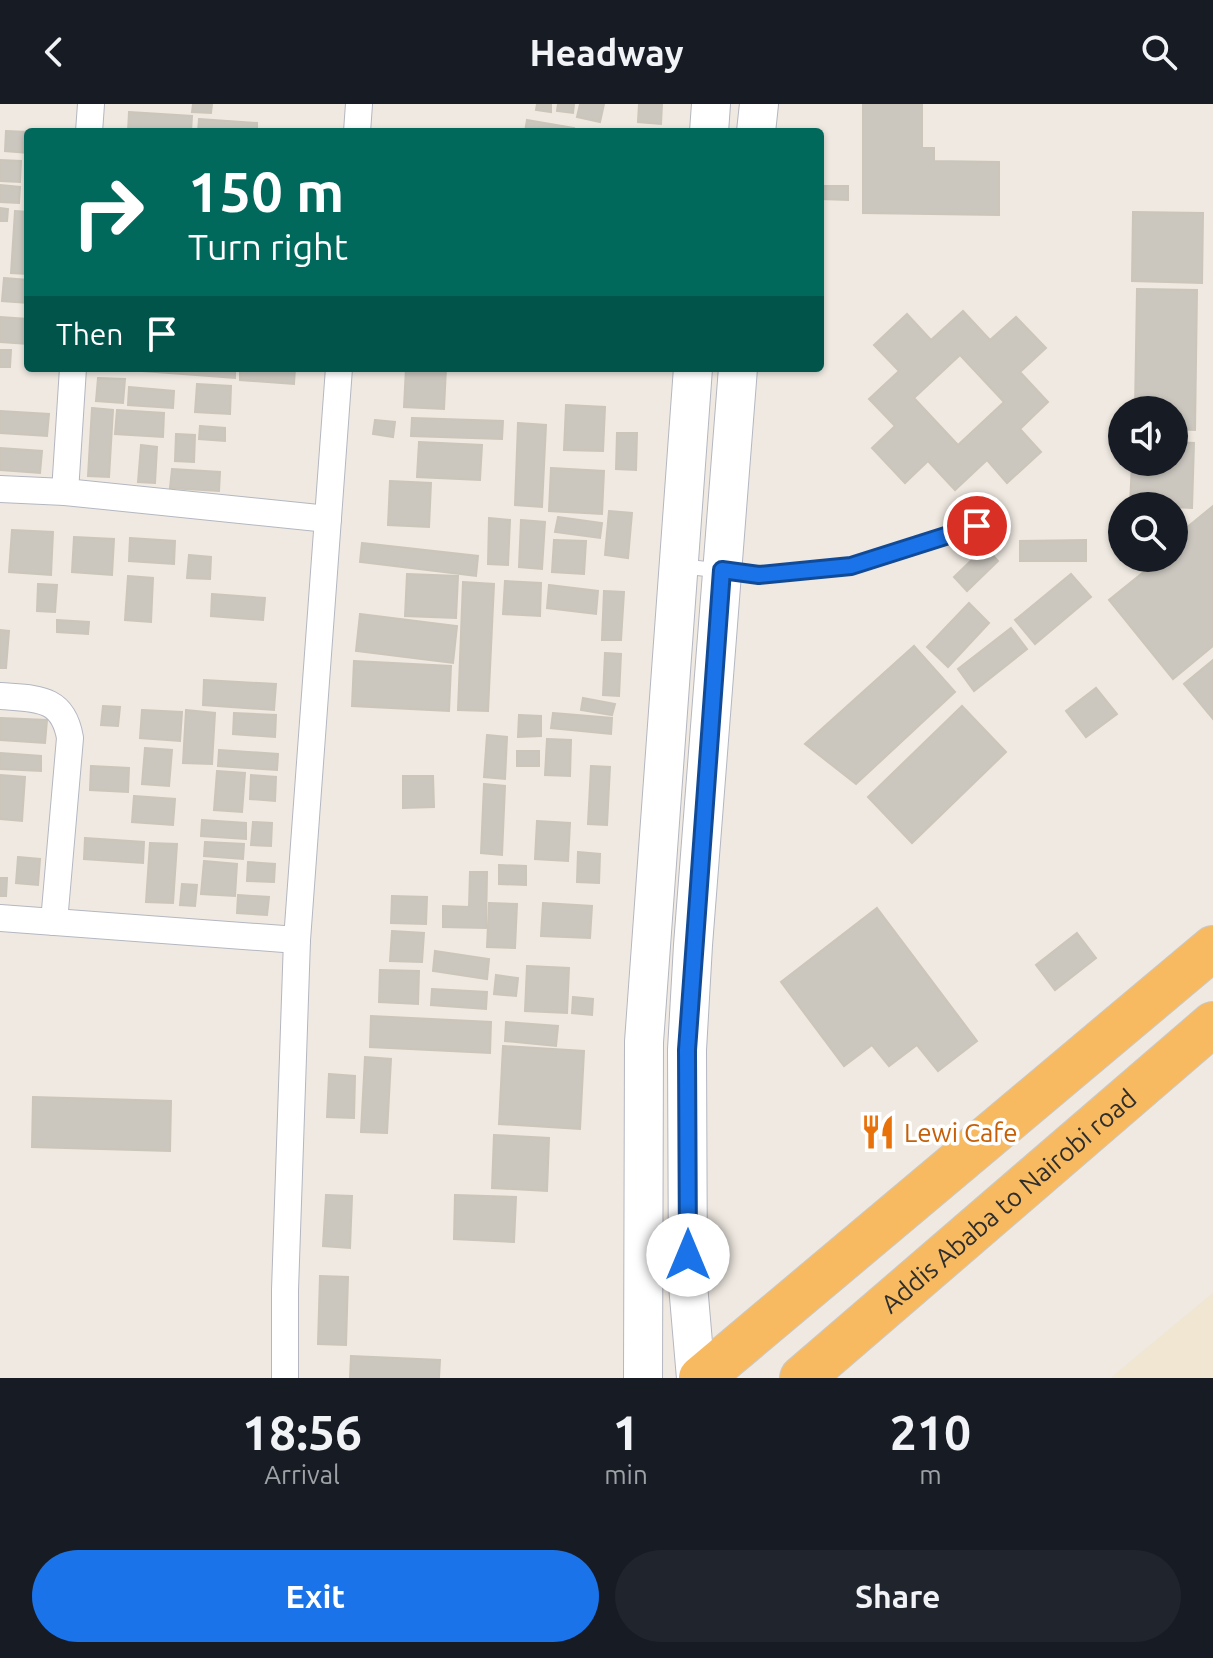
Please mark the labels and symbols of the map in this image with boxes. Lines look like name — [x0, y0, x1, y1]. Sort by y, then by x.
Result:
pin — [943, 492, 1011, 560]
street label: Addis Ababa to Nairobi road — [875, 1083, 1141, 1318]
restaurant icon: Lewi Cafe — [859, 1113, 897, 1151]
place label: Lewi Cafe — [904, 1118, 1018, 1147]
position arrow — [646, 1213, 730, 1297]

